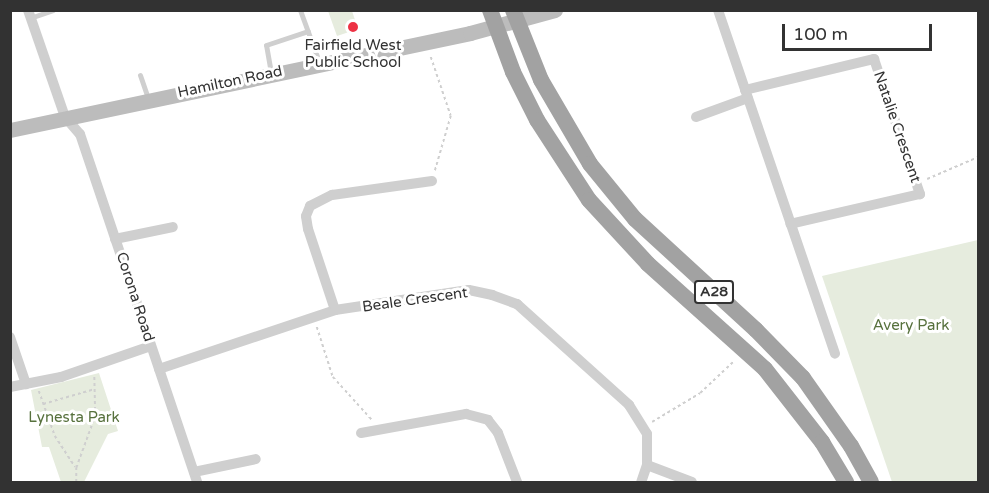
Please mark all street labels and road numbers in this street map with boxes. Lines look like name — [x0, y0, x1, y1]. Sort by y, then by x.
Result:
street label: Hamilton Road — [176, 62, 284, 102]
street label: Natalie Crescent — [869, 69, 925, 185]
street label: Corona Road — [112, 250, 158, 344]
road number: A28 — [693, 281, 735, 303]
street label: Beale Crescent — [361, 284, 469, 316]

